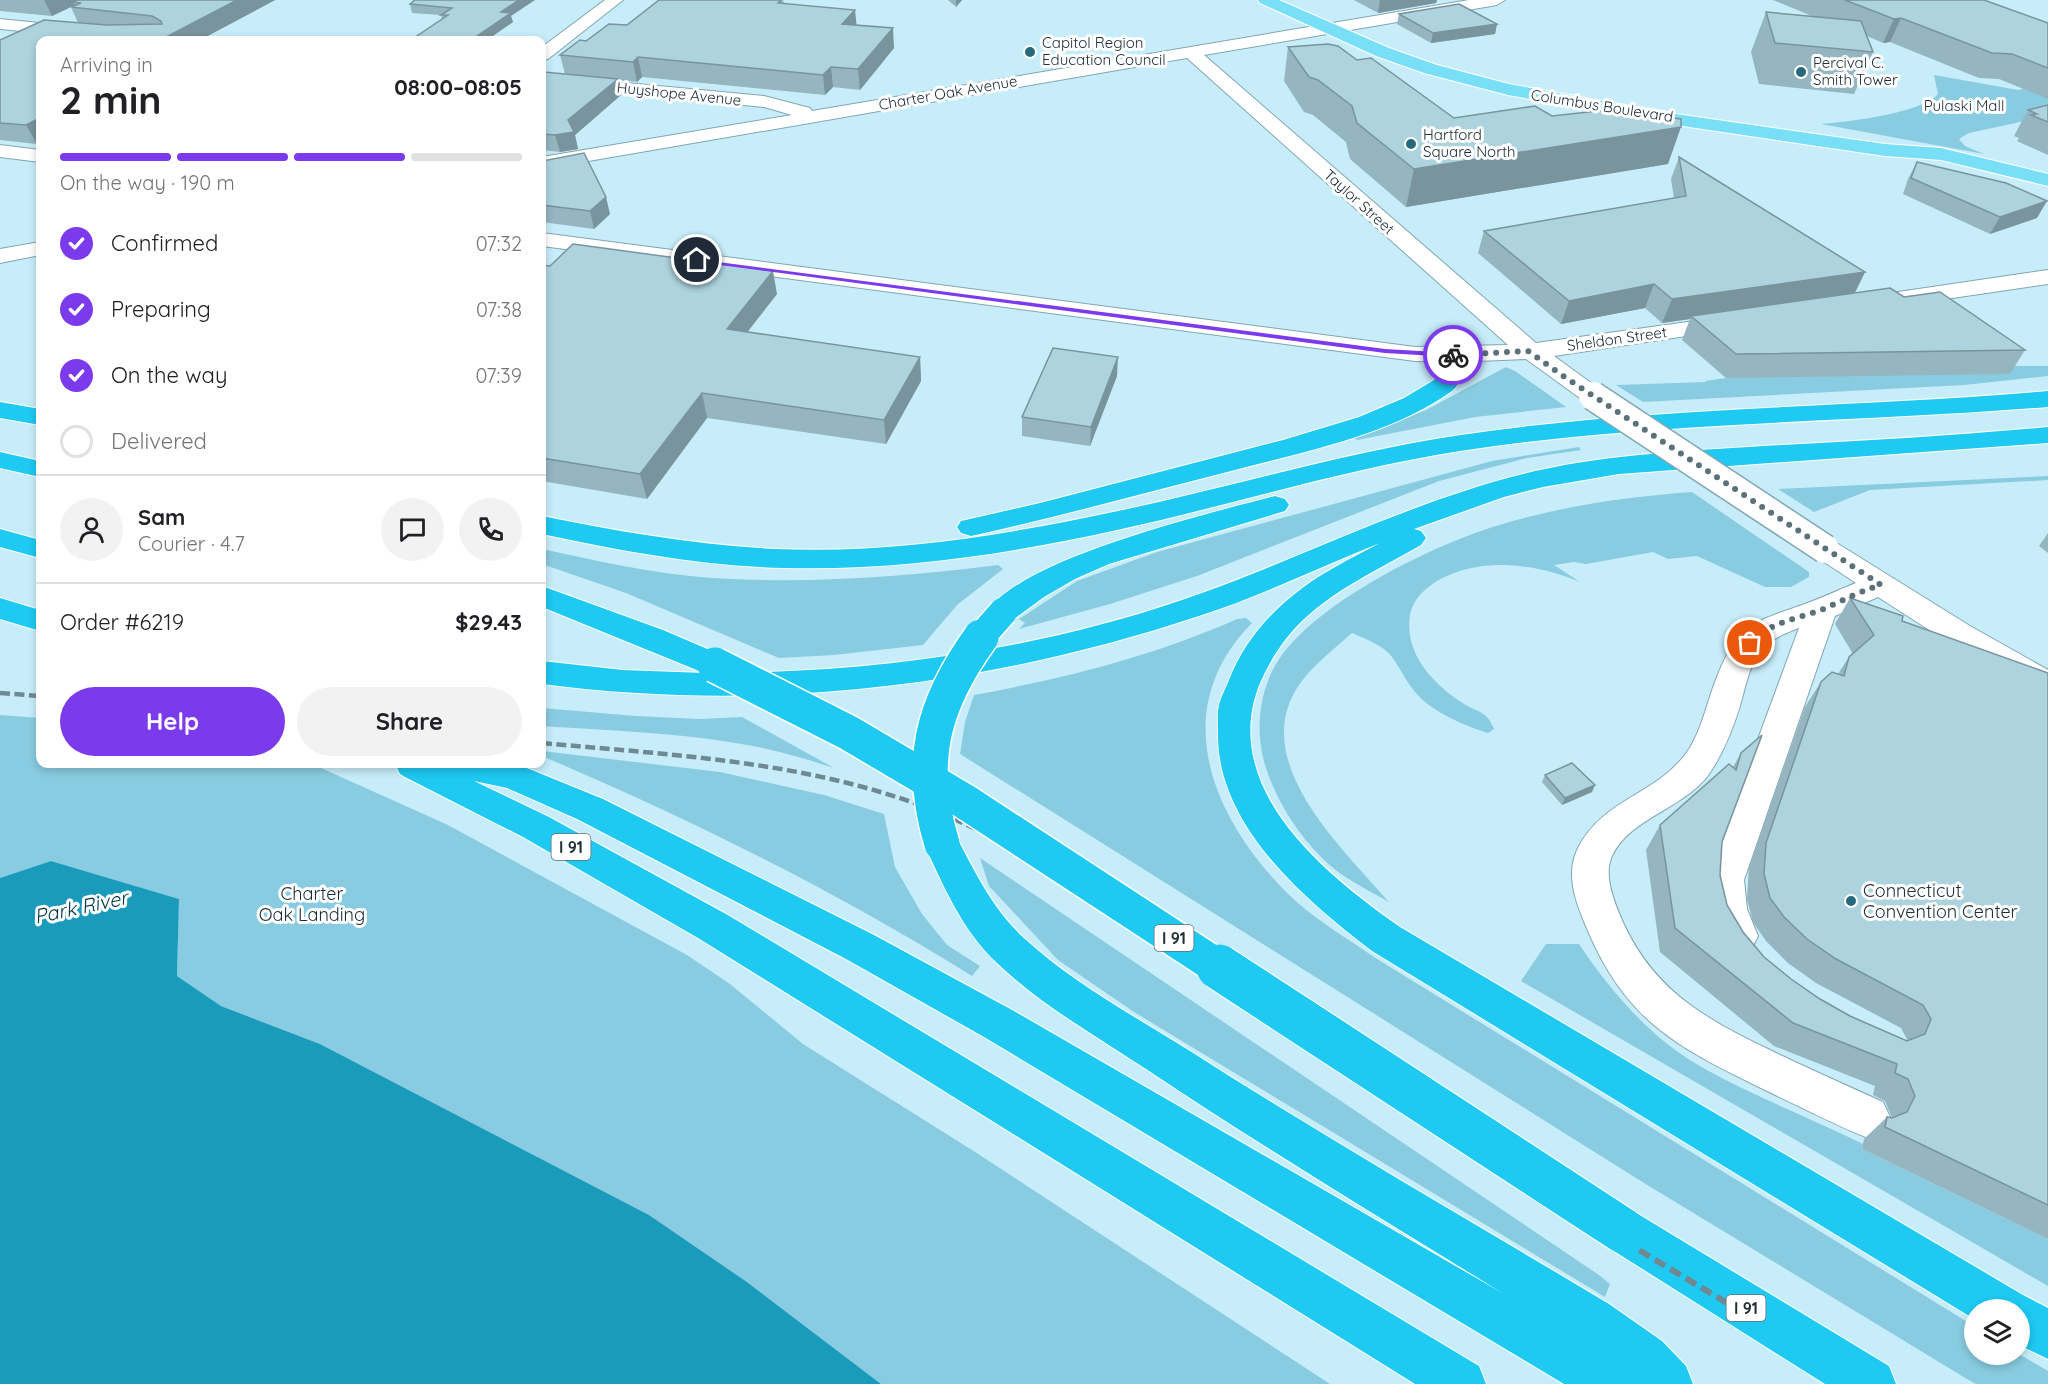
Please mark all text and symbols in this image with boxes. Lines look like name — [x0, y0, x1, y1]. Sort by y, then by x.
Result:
place label: Capitol Region Education Council — [1042, 33, 1166, 69]
marker: Capitol Region Education Council — [1023, 45, 1037, 59]
text: Arriving in — [60, 52, 153, 77]
place label: Percival C. Smith Tower — [1813, 53, 1898, 89]
marker: Percival C. Smith Tower — [1794, 65, 1808, 79]
street label: Charter Oak Avenue — [877, 71, 1019, 114]
text: 08:00–08:05 — [394, 73, 522, 101]
text: 2 min — [60, 75, 162, 124]
street label: Huyshope Avenue — [616, 78, 742, 109]
street label: Columbus Boulevard — [1530, 85, 1675, 126]
park label: Pulaski Mall — [1924, 96, 2004, 115]
place label: Hartford Square North — [1423, 125, 1516, 161]
marker: Hartford Square North — [1404, 137, 1418, 151]
street label: Taylor Street — [1320, 165, 1399, 238]
text: On the way · 190 m — [60, 170, 235, 195]
icon: check — [60, 227, 93, 260]
text: Confirmed — [111, 229, 218, 257]
text: 07:32 — [476, 231, 522, 256]
pin — [671, 234, 722, 285]
icon: home — [680, 243, 713, 276]
icon: check — [60, 293, 93, 326]
text: Preparing — [111, 295, 211, 323]
text: 07:38 — [476, 297, 522, 322]
street label: Sheldon Street — [1566, 322, 1668, 355]
courier — [1423, 325, 1483, 385]
icon: bike — [1437, 339, 1470, 372]
icon: check — [60, 359, 93, 392]
text: On the way — [111, 361, 227, 389]
text: 07:39 — [476, 363, 522, 388]
text: Delivered — [111, 427, 207, 455]
button: person — [60, 498, 123, 561]
button: chat — [381, 498, 444, 561]
button: phone — [459, 498, 522, 561]
text: Sam — [138, 503, 185, 531]
text: Courier · 4.7 — [138, 531, 245, 556]
text: Order #6219 — [60, 608, 184, 636]
text: $29.43 — [455, 608, 522, 636]
pin — [1724, 617, 1775, 668]
icon: bag — [1733, 626, 1766, 659]
button: Help — [60, 687, 285, 756]
button: Share — [297, 687, 522, 756]
road number: I 91 — [552, 834, 590, 860]
place label: Connecticut Convention Center — [1863, 879, 2018, 923]
park label: Charter Oak Landing — [259, 882, 365, 926]
water label: Park River — [32, 884, 132, 929]
marker: Connecticut Convention Center — [1844, 894, 1858, 908]
road number: I 91 — [1154, 925, 1194, 951]
road number: I 91 — [1726, 1295, 1766, 1321]
map controls — [1964, 1299, 2030, 1365]
button: layers — [1964, 1299, 2030, 1365]

